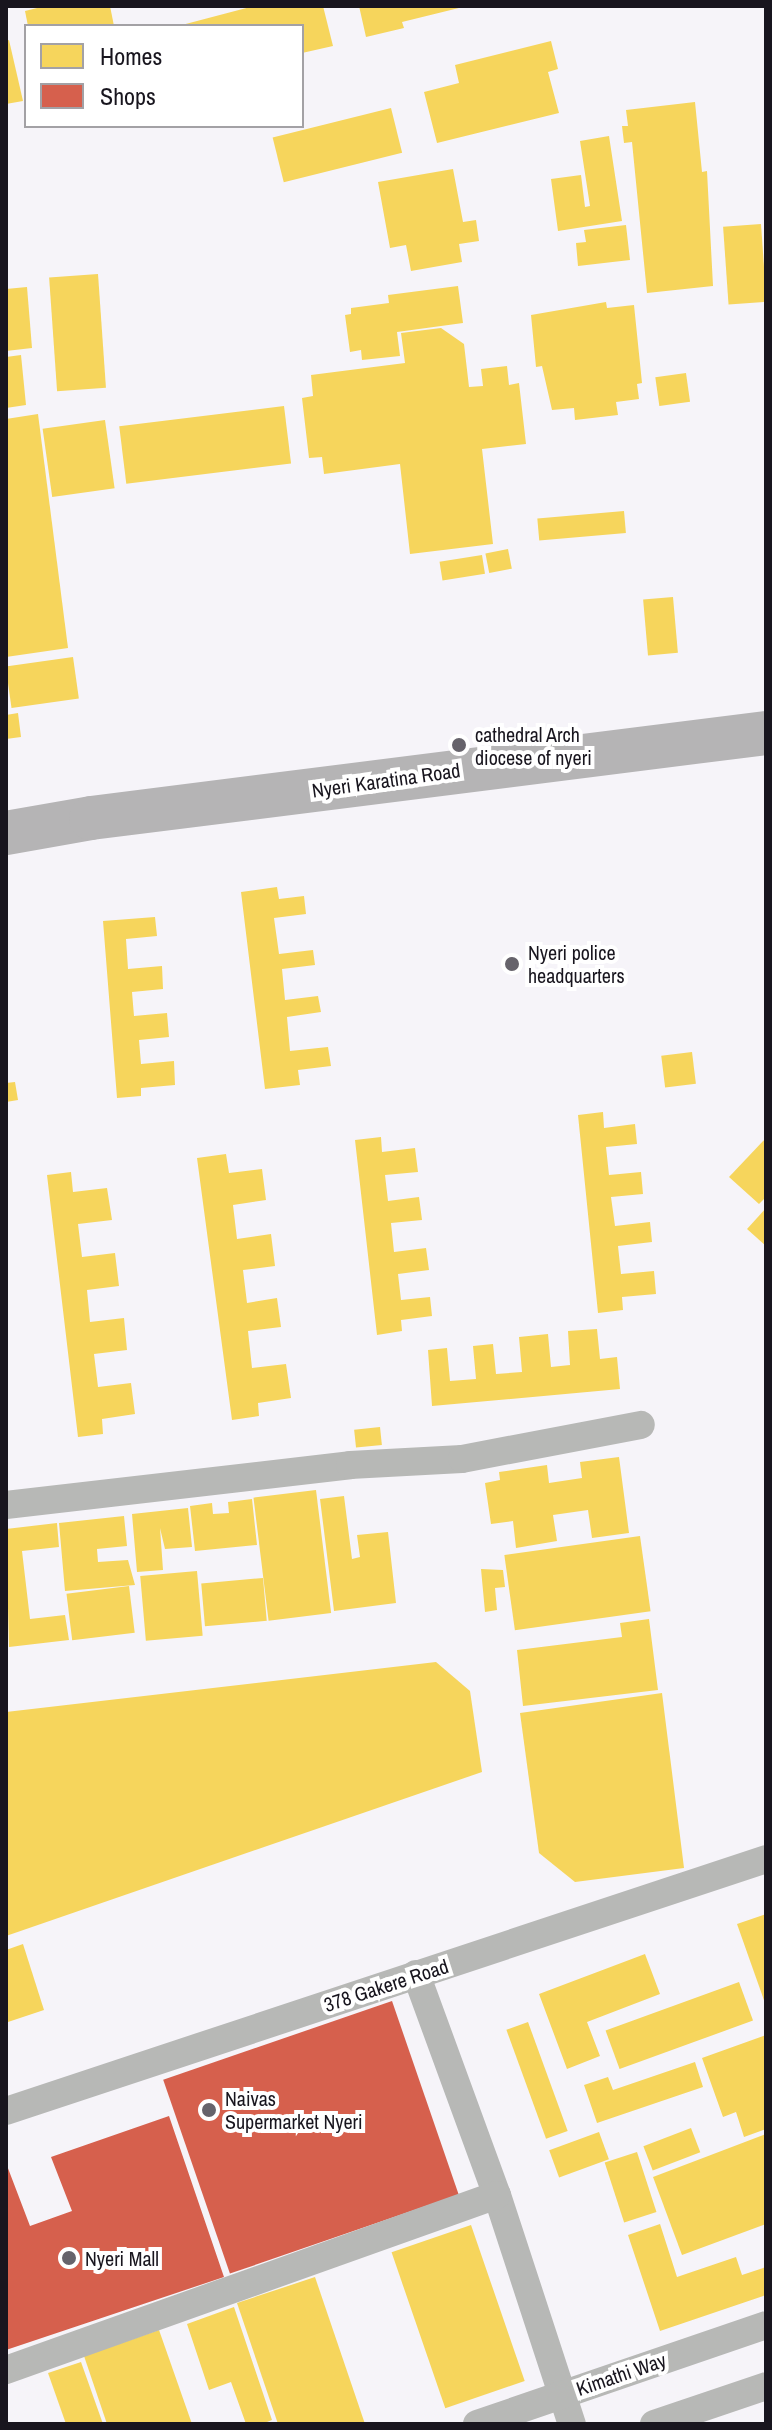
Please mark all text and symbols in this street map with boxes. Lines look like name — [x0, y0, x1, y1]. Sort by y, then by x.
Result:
legend — [24, 24, 304, 128]
text: Homes — [100, 40, 162, 72]
text: Shops — [100, 80, 156, 112]
place label: cathedral Arch diocese of nyeri — [475, 722, 592, 769]
marker: cathedral Arch diocese of nyeri — [450, 736, 468, 754]
street label: Nyeri Karatina Road — [310, 758, 462, 802]
place label: Nyeri police headquarters — [528, 940, 625, 987]
marker: Nyeri police headquarters — [503, 955, 521, 973]
street label: 378 Gakere Road — [321, 1954, 451, 2016]
place label: Naivas Supermarket Nyeri — [225, 2086, 363, 2133]
marker: Naivas Supermarket Nyeri — [200, 2101, 218, 2119]
place label: Nyeri Mall — [85, 2246, 159, 2270]
marker: Nyeri Mall — [60, 2249, 78, 2267]
street label: Kimathi Way — [573, 2347, 669, 2401]

